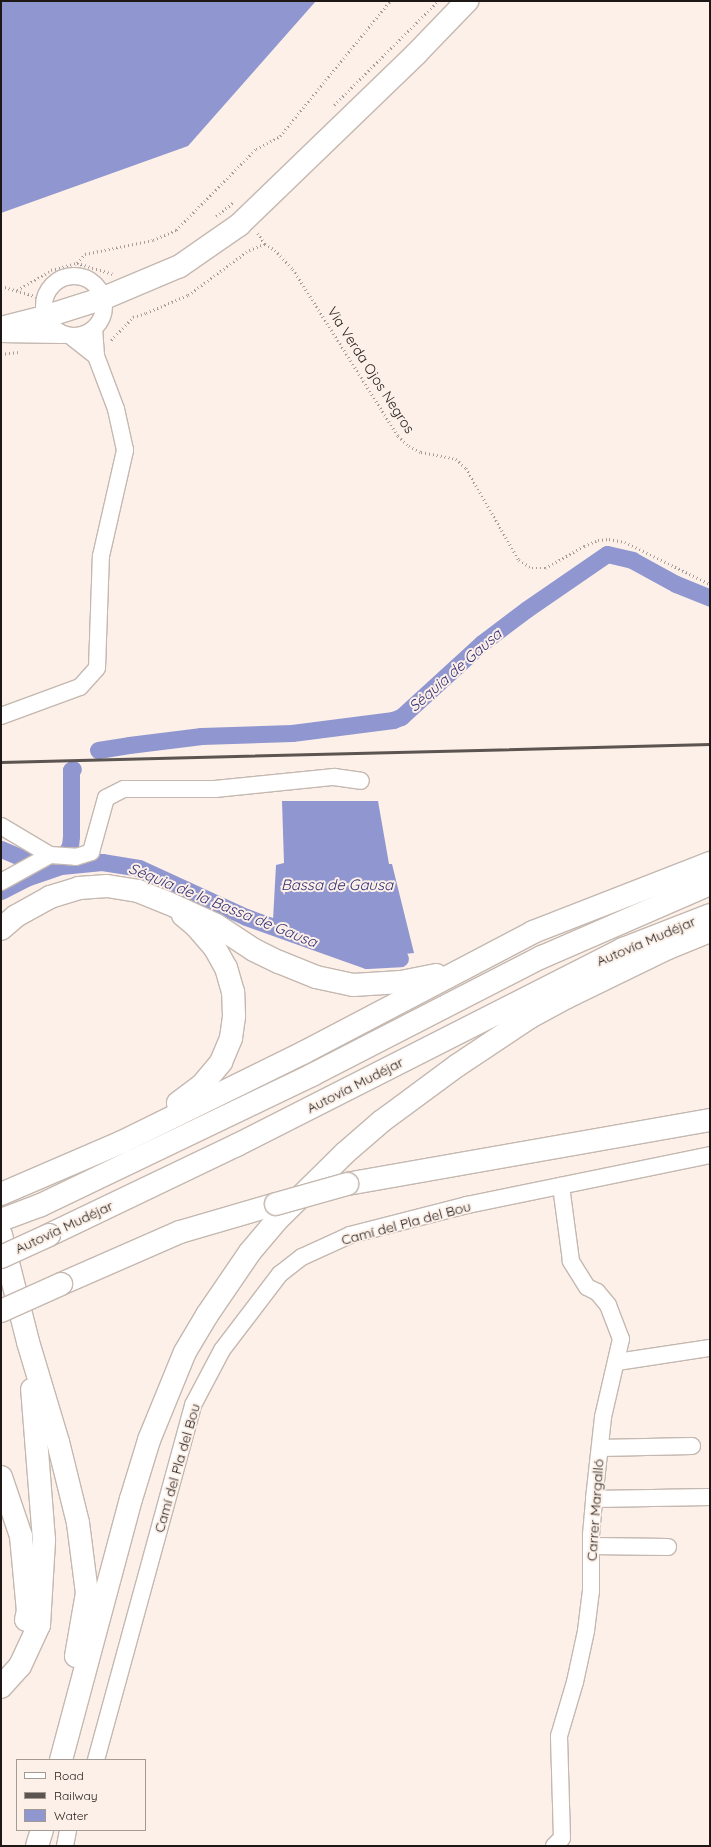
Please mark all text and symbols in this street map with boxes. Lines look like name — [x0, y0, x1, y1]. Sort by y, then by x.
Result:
street label: Via Verda Ojos Negros — [324, 304, 418, 436]
water label: Séquia de Gausa — [405, 625, 505, 715]
water label: Séquia de la Bassa de Gausa — [126, 859, 320, 951]
water label: Bassa de Gausa — [281, 876, 393, 894]
street label: Autovía Mudéjar — [594, 913, 698, 969]
street label: Autovía Mudéjar — [304, 1053, 406, 1117]
street label: Autovía Mudéjar — [12, 1197, 116, 1257]
street label: Camí del Pla del Bou — [339, 1198, 473, 1248]
street label: Camí del Pla del Bou — [151, 1402, 203, 1534]
street label: Carrer Margalló — [583, 1458, 607, 1562]
legend — [16, 1759, 146, 1831]
text: Road — [54, 1768, 84, 1783]
text: Railway — [54, 1788, 98, 1803]
text: Water — [54, 1808, 88, 1823]

